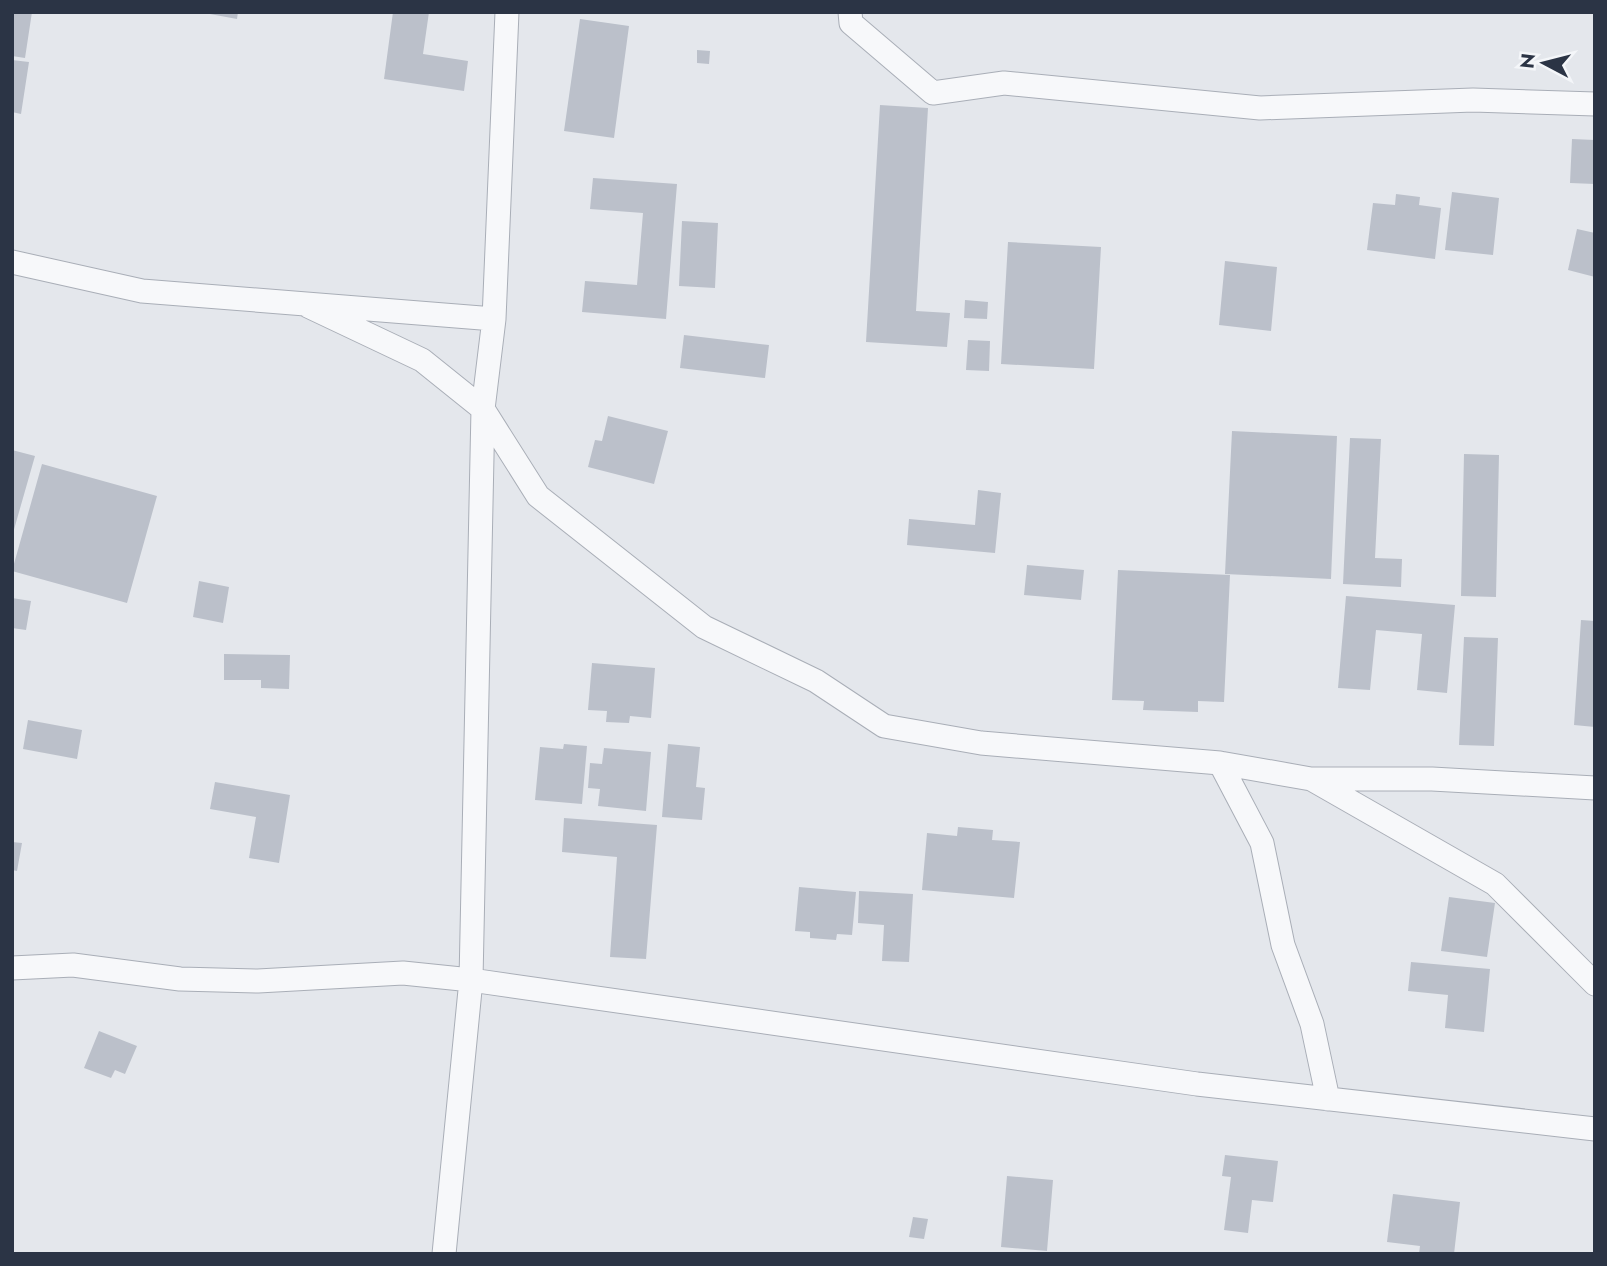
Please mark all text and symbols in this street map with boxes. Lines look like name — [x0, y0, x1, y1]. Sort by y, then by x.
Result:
north arrow — [1509, 28, 1579, 98]
text: N — [1513, 52, 1542, 70]

